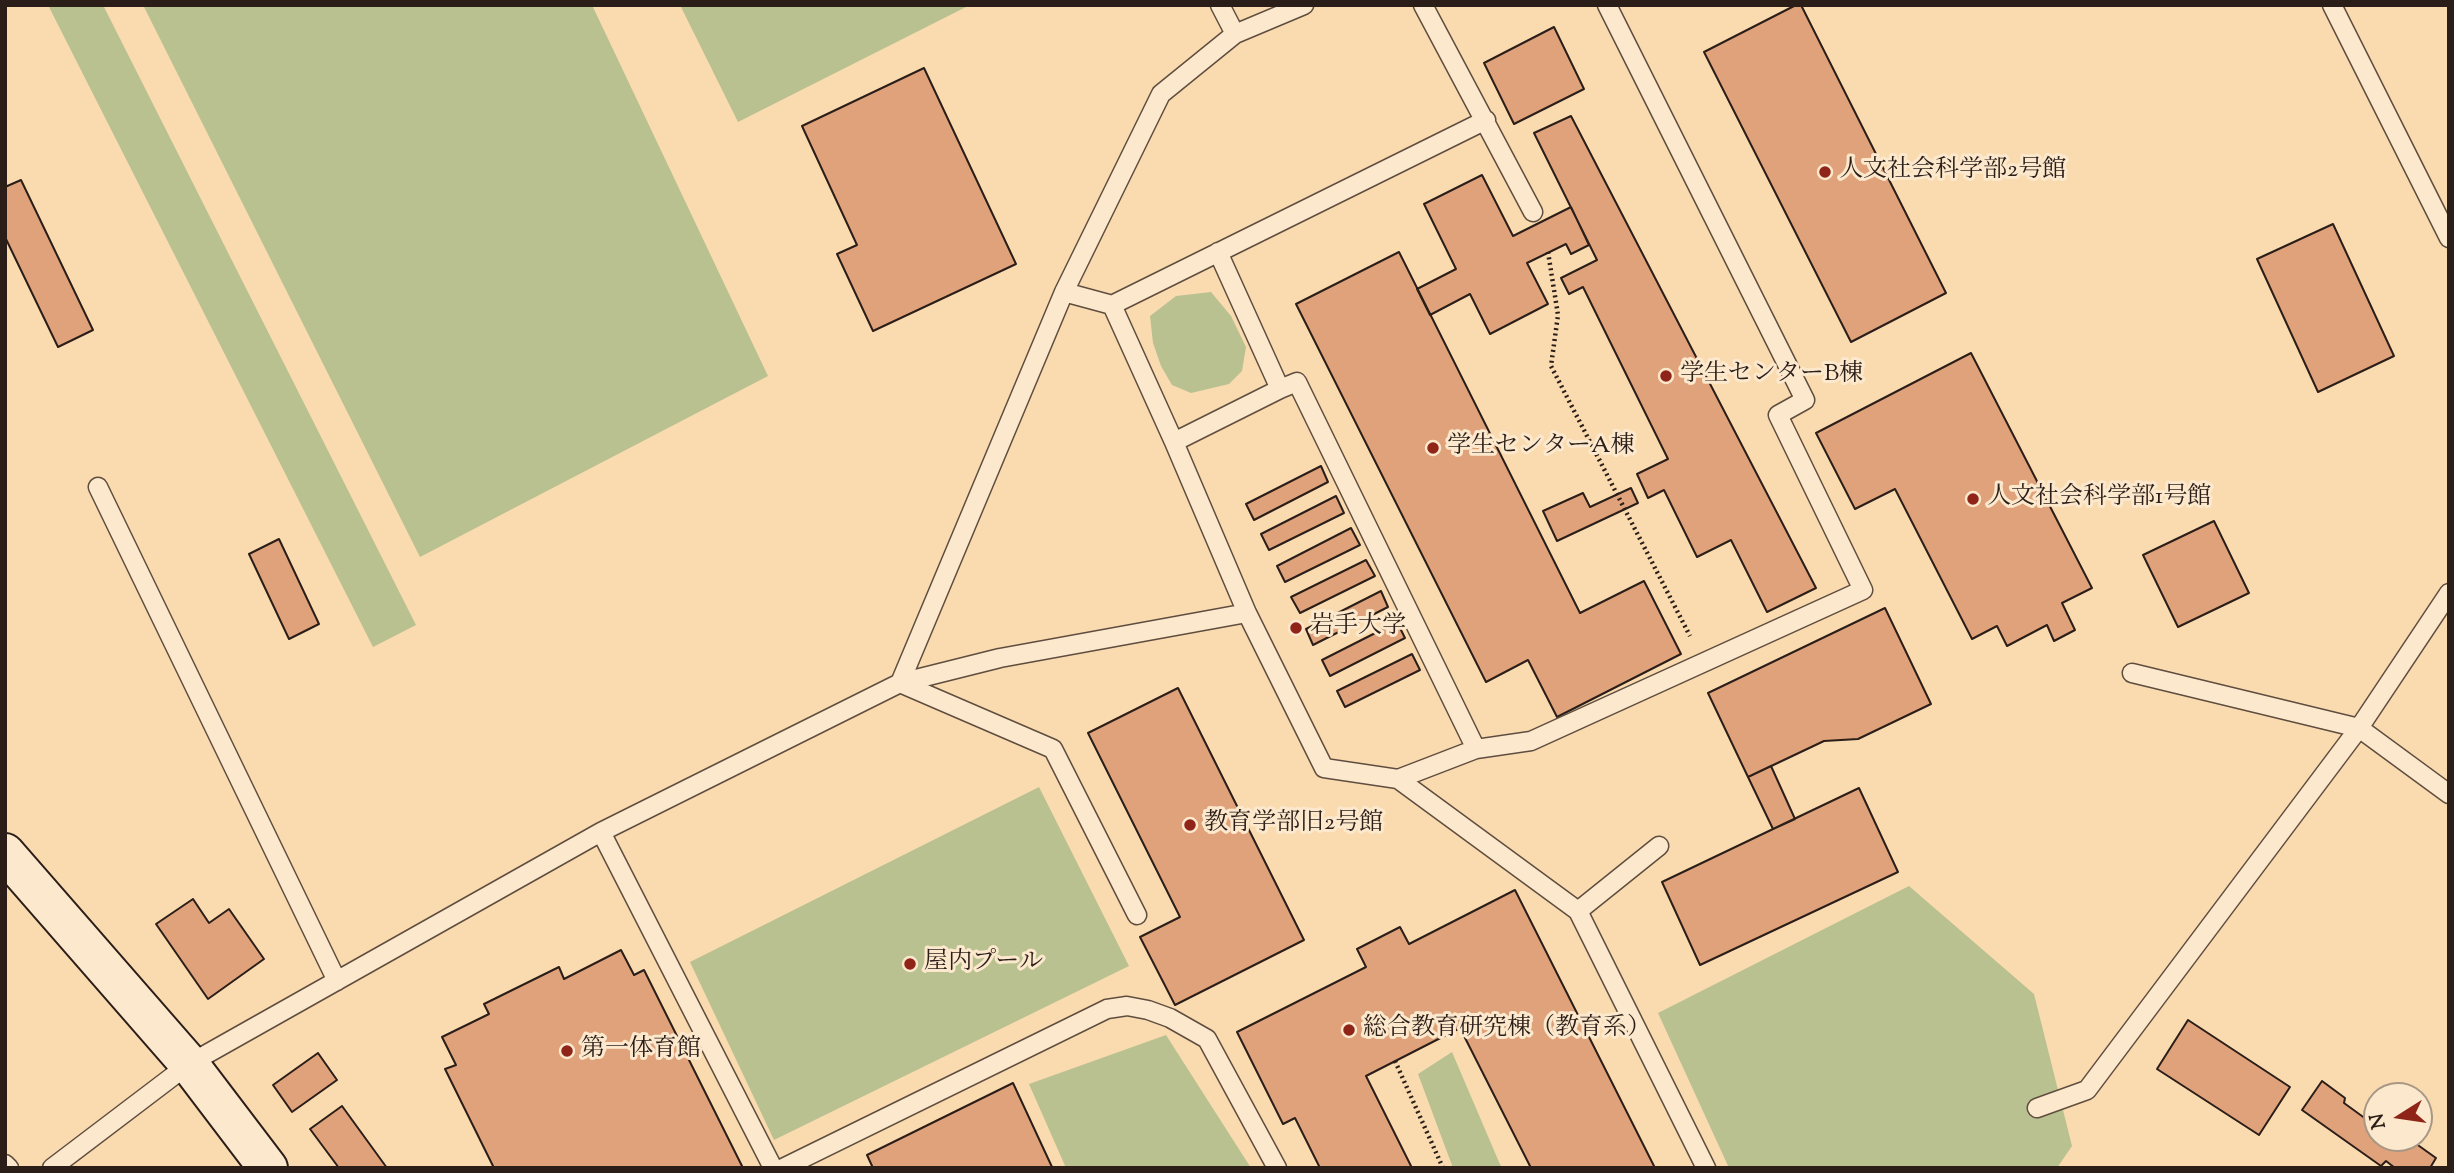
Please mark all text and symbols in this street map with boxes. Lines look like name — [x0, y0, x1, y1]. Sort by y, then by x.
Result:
place label: 人文社会科学部2号館 — [1839, 158, 2066, 186]
marker: 人文社会科学部2号館 — [1817, 164, 1833, 180]
place label: 学生センターB棟 — [1680, 362, 1863, 390]
marker: 学生センターB棟 — [1658, 368, 1674, 384]
place label: 学生センターA棟 — [1447, 434, 1634, 462]
marker: 学生センターA棟 — [1425, 440, 1441, 456]
place label: 人文社会科学部1号館 — [1987, 485, 2211, 513]
marker: 人文社会科学部1号館 — [1965, 491, 1981, 507]
place label: 岩手大学 — [1310, 614, 1406, 642]
marker: 岩手大学 — [1288, 620, 1304, 636]
place label: 教育学部旧2号館 — [1204, 811, 1383, 839]
marker: 教育学部旧2号館 — [1182, 817, 1198, 833]
place label: 屋内プール — [924, 950, 1043, 978]
marker: 屋内プール — [902, 956, 918, 972]
place label: 総合教育研究棟（教育系） — [1363, 1016, 1651, 1044]
marker: 総合教育研究棟（教育系） — [1341, 1022, 1357, 1038]
place label: 第一体育館 — [581, 1037, 701, 1065]
marker: 第一体育館 — [559, 1043, 575, 1059]
north arrow — [2363, 1082, 2433, 1152]
text: N — [2364, 1111, 2394, 1131]

